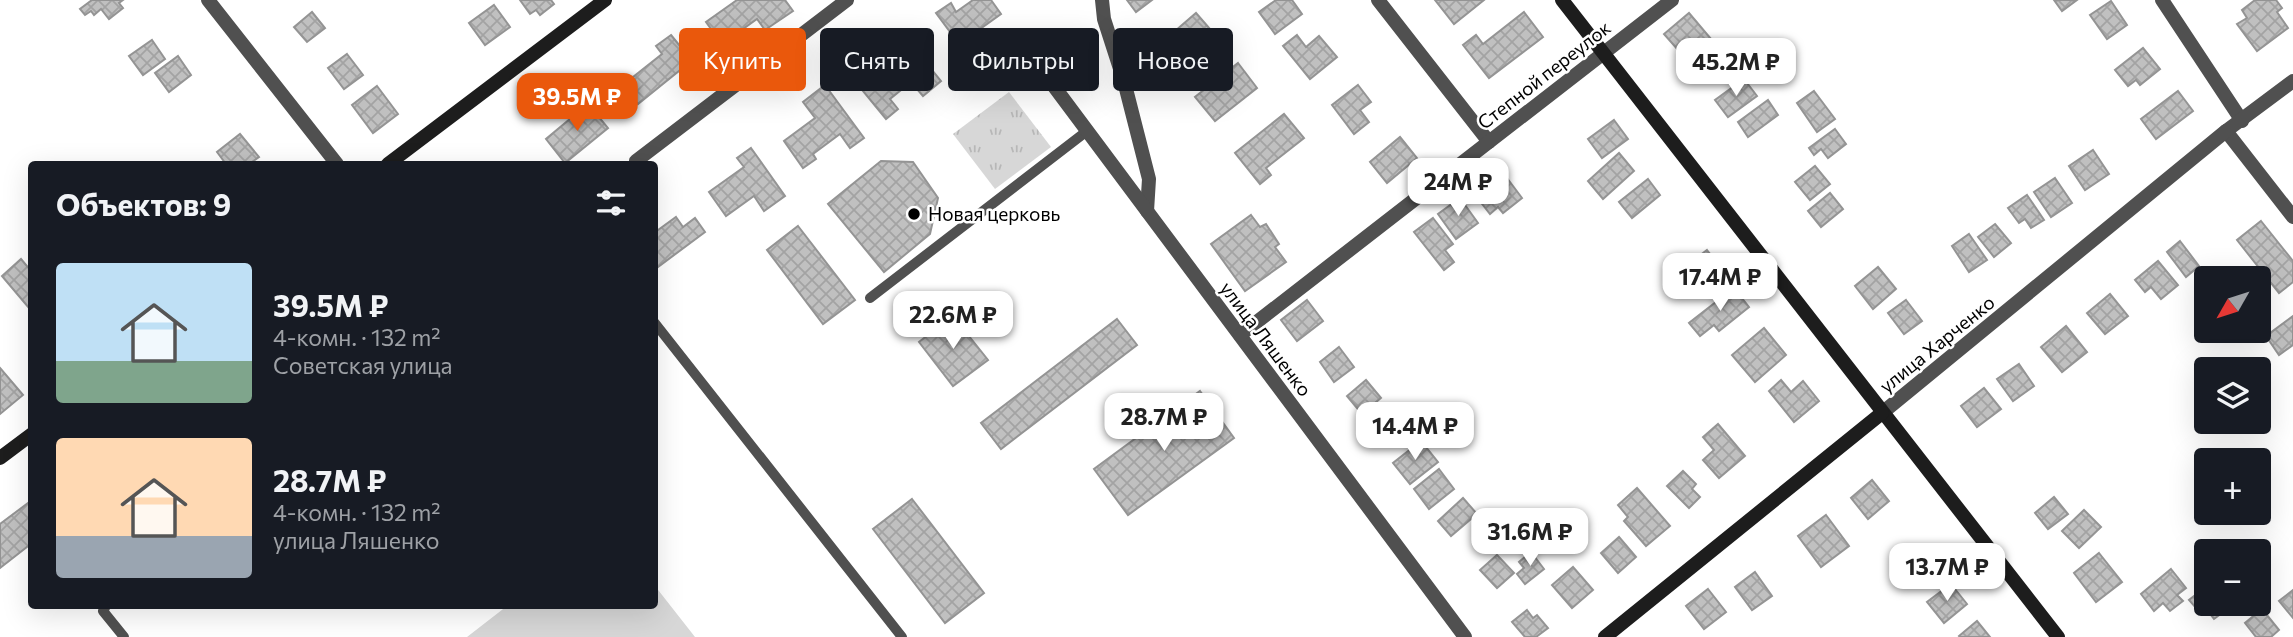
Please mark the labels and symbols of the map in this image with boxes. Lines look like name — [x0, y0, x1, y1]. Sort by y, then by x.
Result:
street label: Степной переулок — [1473, 16, 1615, 134]
pin: 45.2M ₽ — [1671, 38, 1801, 98]
pin: 39.5M ₽ — [512, 74, 642, 133]
pin: 24M ₽ — [1409, 158, 1507, 218]
place label: Новая церковь — [928, 202, 1060, 225]
marker: Новая церковь — [906, 206, 922, 222]
pin: 17.4M ₽ — [1655, 254, 1785, 313]
north arrow — [2194, 266, 2272, 343]
street label: улица Ляшенко — [1216, 277, 1317, 401]
street label: улица Харченко — [1874, 290, 1999, 397]
pin: 22.6M ₽ — [888, 292, 1018, 351]
pin: 28.7M ₽ — [1099, 393, 1229, 453]
pin: 14.4M ₽ — [1350, 402, 1480, 462]
pin: 31.6M ₽ — [1465, 508, 1595, 568]
pin: 13.7M ₽ — [1882, 544, 2012, 603]

